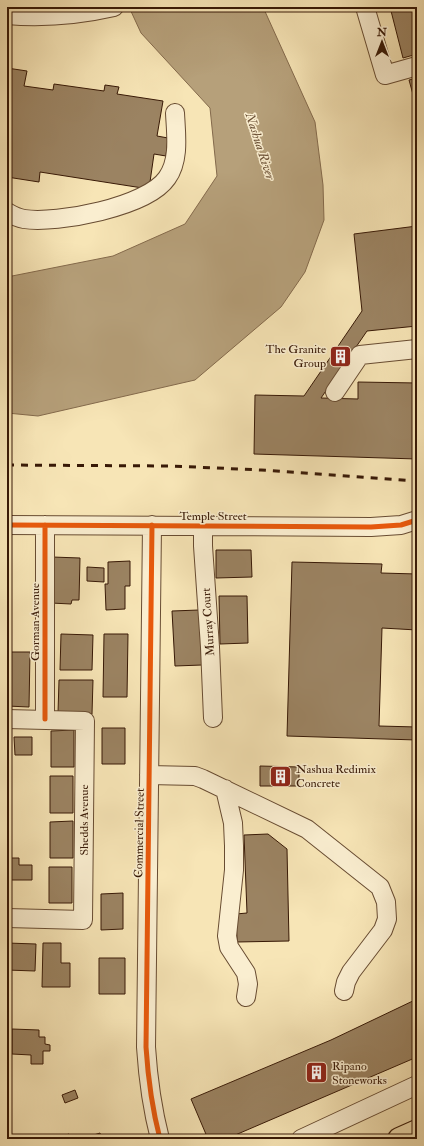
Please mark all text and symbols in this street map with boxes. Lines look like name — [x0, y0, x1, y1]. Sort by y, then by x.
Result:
north arrow — [362, 22, 402, 62]
text: N — [376, 26, 388, 39]
water label: Nashua River — [241, 110, 279, 183]
place label: The Granite Group — [266, 342, 326, 371]
building icon: The Granite Group — [328, 343, 354, 369]
street label: Temple Street — [179, 509, 247, 524]
street label: Gorman Avenue — [28, 583, 43, 661]
street label: Murray Court — [199, 587, 218, 657]
place label: Nashua Redimix Concrete — [296, 762, 376, 791]
building icon: Nashua Redimix Concrete — [267, 763, 293, 789]
street label: Shedds Avenue — [77, 784, 92, 856]
street label: Commercial Street — [131, 788, 148, 878]
place label: Ripano Stoneworks — [332, 1059, 387, 1088]
building icon: Ripano Stoneworks — [304, 1060, 330, 1086]

